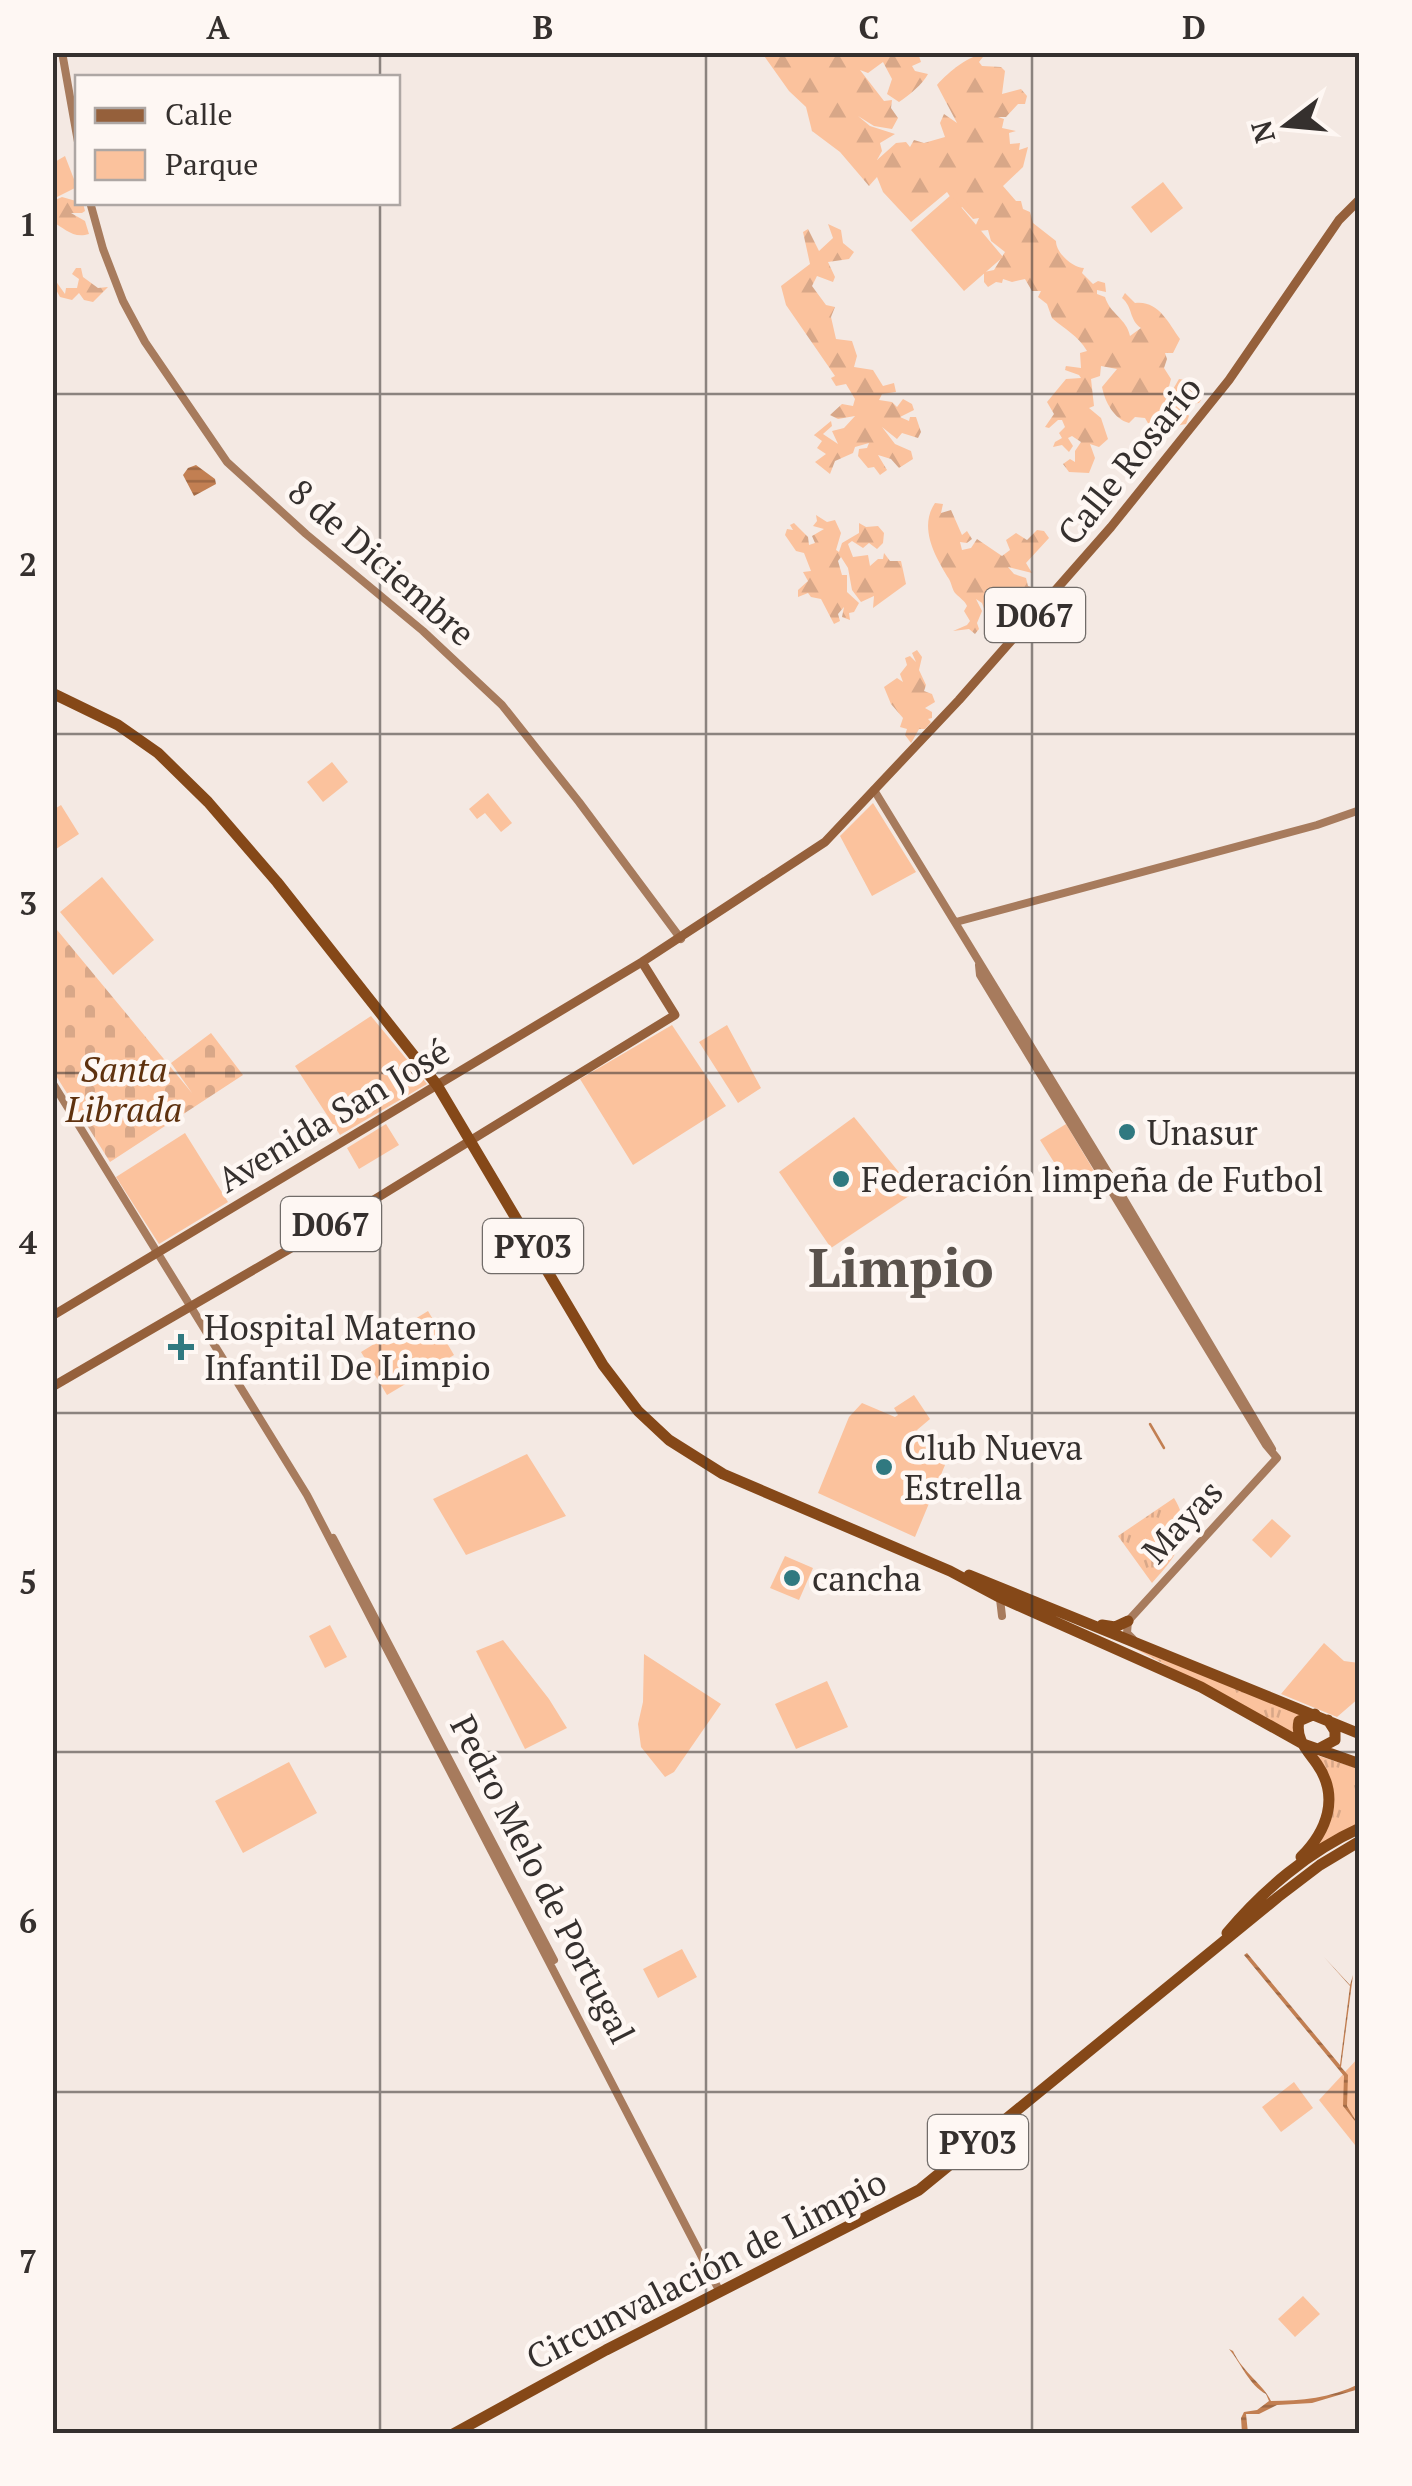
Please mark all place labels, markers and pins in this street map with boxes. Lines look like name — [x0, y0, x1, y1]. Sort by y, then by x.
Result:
place label: Unasur — [1147, 1109, 1258, 1155]
marker: Unasur — [1116, 1121, 1138, 1143]
place label: Federación limpeña de Futbol — [861, 1156, 1324, 1202]
marker: Federación limpeña de Futbol — [830, 1168, 852, 1190]
place label: Hospital Materno Infantil De Limpio — [204, 1304, 491, 1390]
marker: Hospital Materno Infantil De Limpio — [168, 1334, 194, 1360]
place label: Club Nueva Estrella — [904, 1424, 1083, 1510]
marker: Club Nueva Estrella — [873, 1456, 895, 1478]
place label: cancha — [812, 1555, 921, 1601]
marker: cancha — [781, 1567, 803, 1589]

